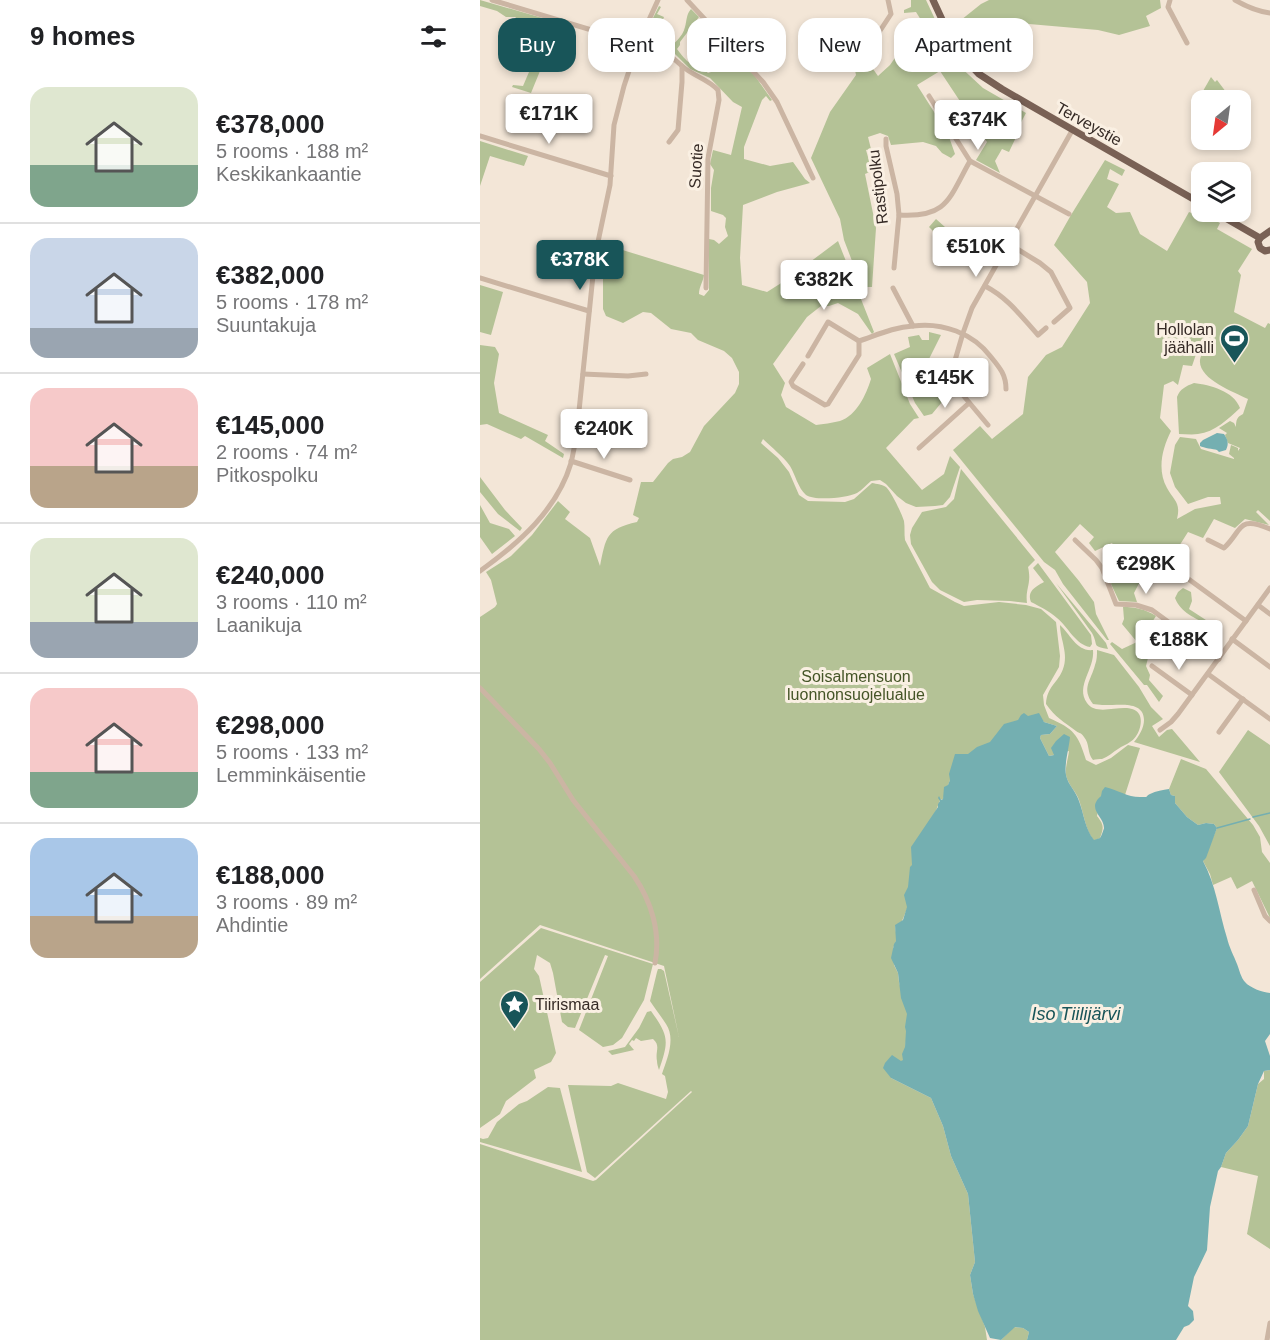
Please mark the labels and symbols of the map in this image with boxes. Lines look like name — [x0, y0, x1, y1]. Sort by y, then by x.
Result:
north arrow — [1191, 90, 1251, 150]
pin: €171K — [507, 94, 591, 145]
street label: Terveystie — [1053, 99, 1125, 149]
pin: €374K — [936, 100, 1020, 151]
street label: Suotie — [686, 143, 706, 189]
street label: Rastipolku — [865, 149, 891, 225]
pin: €510K — [934, 227, 1018, 278]
pin: €378K — [538, 240, 622, 291]
pin: €382K — [782, 260, 866, 311]
place label: Hollolan jäähalli — [1156, 321, 1214, 356]
sports icon: Hollolan jäähalli — [1219, 322, 1251, 364]
pin: €145K — [903, 358, 987, 409]
pin: €240K — [562, 409, 646, 460]
pin: €298K — [1104, 544, 1188, 595]
pin: €188K — [1137, 620, 1221, 671]
park label: Soisalmensuon luonnonsuojelualue — [787, 668, 925, 703]
place icon: Tiirismaa — [498, 988, 530, 1030]
place label: Tiirismaa — [535, 996, 599, 1013]
water label: Iso Tiilijärvi — [1032, 1004, 1121, 1024]

